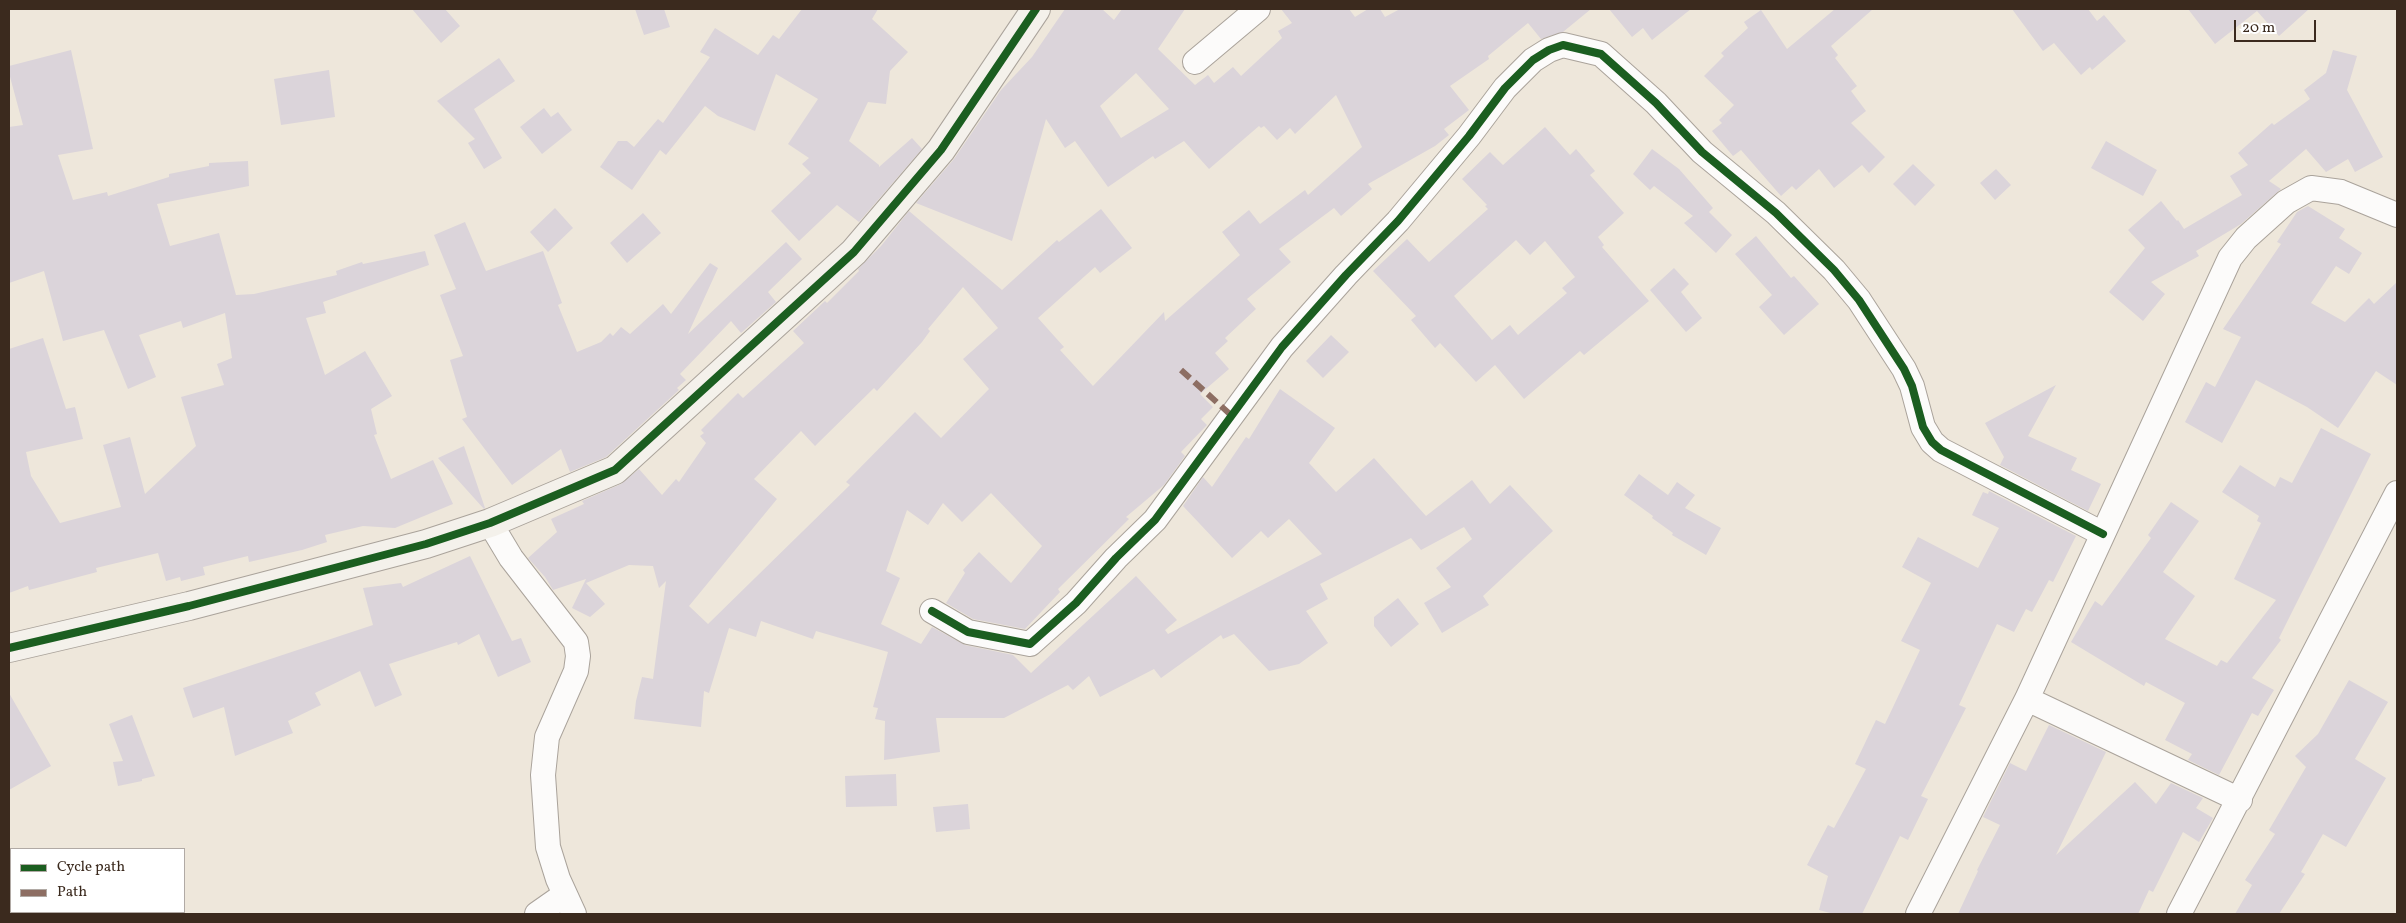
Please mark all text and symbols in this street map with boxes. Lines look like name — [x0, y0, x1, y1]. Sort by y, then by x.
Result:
scale bar — [2236, 10, 2318, 42]
text: 20 m — [2242, 18, 2275, 39]
legend — [10, 848, 185, 913]
text: Cycle path — [57, 857, 125, 878]
text: Path — [57, 882, 87, 903]

